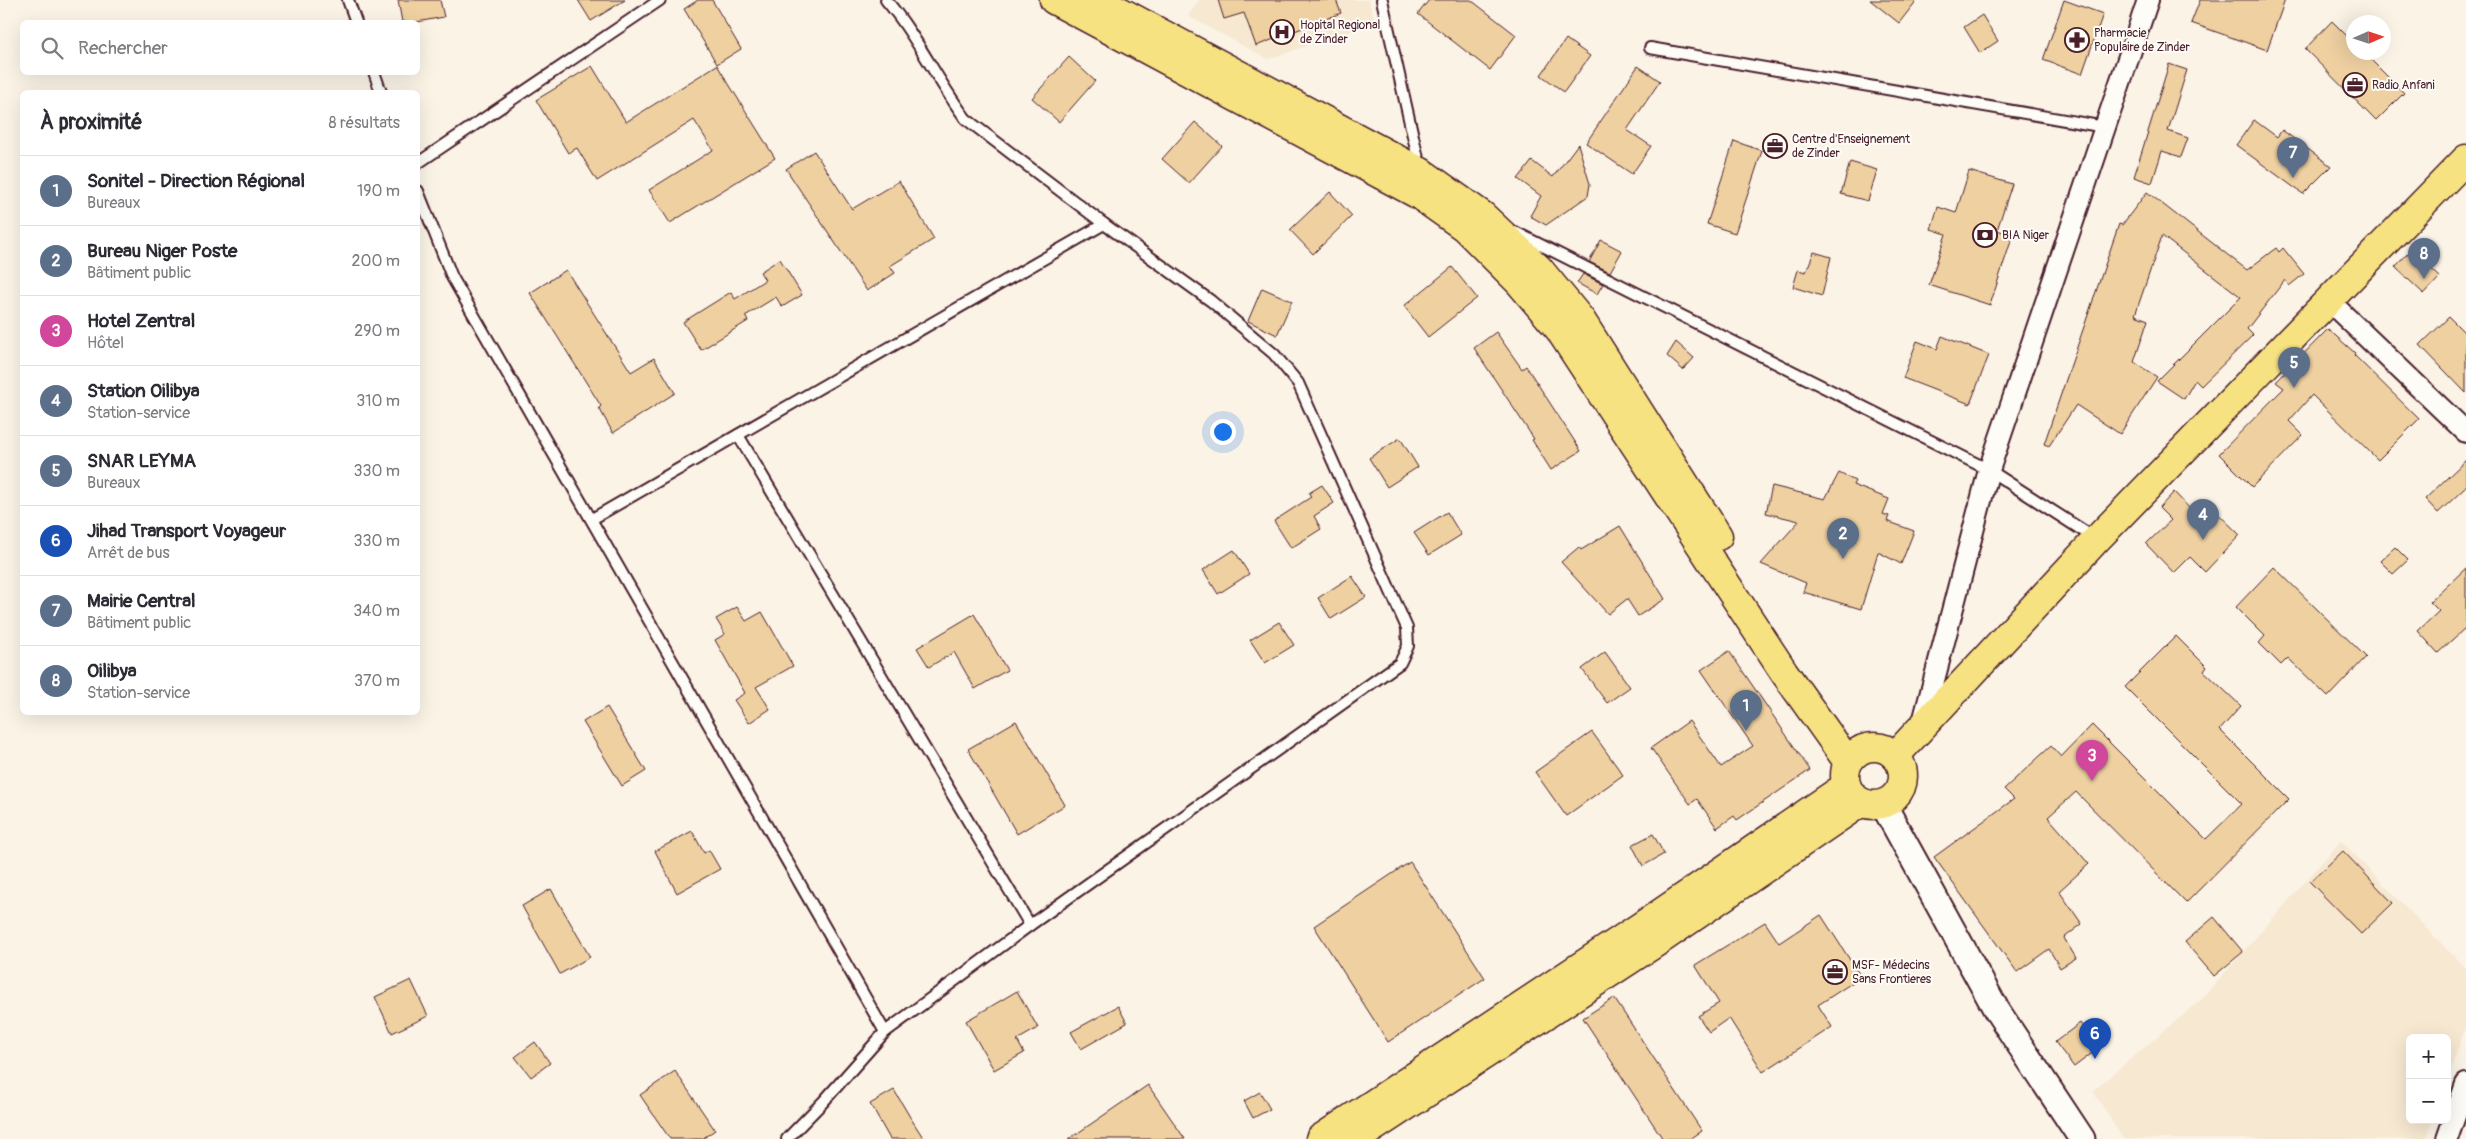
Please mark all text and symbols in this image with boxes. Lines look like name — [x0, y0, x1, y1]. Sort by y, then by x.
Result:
north arrow — [2346, 15, 2391, 60]
place label: Hopital Regional de Zinder — [1300, 18, 1381, 47]
hospital icon: Hopital Regional de Zinder — [1269, 19, 1295, 45]
search box — [20, 20, 420, 75]
place label: Pharmacie Populaire de Zinder — [2094, 26, 2190, 55]
pharmacy icon: Pharmacie Populaire de Zinder — [2064, 27, 2090, 53]
icon: search — [38, 34, 66, 62]
text: Rechercher — [78, 36, 168, 60]
office icon: Radio Anfani — [2342, 72, 2368, 98]
place label: Radio Anfani — [2372, 78, 2435, 93]
text: À proximité — [40, 109, 143, 136]
text: 8 résultats — [329, 113, 400, 133]
place label: Centre d'Enseignement de Zinder — [1792, 132, 1910, 161]
office icon: Centre d'Enseignement de Zinder — [1762, 133, 1788, 159]
pin: 7 — [2277, 137, 2309, 178]
text: Sonitel - Direction Régional — [87, 169, 305, 193]
text: 1 — [53, 181, 59, 201]
text: 190 m — [357, 181, 400, 201]
text: Bureaux — [87, 193, 141, 213]
bank icon: BIA Niger — [1972, 222, 1998, 248]
place label: BIA Niger — [2002, 228, 2050, 243]
pin: 8 — [2408, 238, 2440, 279]
text: Bureau Niger Poste — [87, 239, 237, 263]
text: 2 — [52, 251, 60, 271]
text: 200 m — [352, 251, 400, 271]
text: Bâtiment public — [87, 263, 191, 283]
text: Hotel Zentral — [87, 309, 195, 333]
text: 3 — [52, 321, 60, 341]
text: 290 m — [354, 321, 400, 341]
text: Hôtel — [87, 333, 124, 353]
pin: 5 — [2278, 347, 2310, 388]
text: Station Oilibya — [87, 379, 200, 403]
text: 4 — [51, 391, 61, 411]
text: 310 m — [356, 391, 400, 411]
text: Station-service — [87, 403, 190, 423]
your location — [1210, 419, 1236, 445]
text: SNAR LEYMA — [87, 449, 196, 473]
text: 5 — [52, 461, 60, 481]
text: 330 m — [354, 461, 400, 481]
text: Bureaux — [87, 473, 141, 493]
pin: 4 — [2187, 499, 2219, 540]
pin: 2 — [1827, 518, 1859, 559]
text: Jihad Transport Voyageur — [87, 519, 286, 543]
text: 6 — [51, 531, 61, 551]
text: 330 m — [354, 531, 400, 551]
text: Arrêt de bus — [87, 543, 170, 563]
text: Mairie Central — [87, 589, 196, 613]
text: 7 — [52, 601, 60, 621]
text: 340 m — [353, 601, 400, 621]
text: Bâtiment public — [87, 613, 191, 633]
text: Oilibya — [87, 659, 137, 683]
text: 8 — [52, 671, 60, 691]
text: 370 m — [354, 671, 400, 691]
text: Station-service — [87, 683, 190, 703]
pin: 1 — [1730, 690, 1762, 731]
pin: 3 — [2076, 740, 2108, 781]
place label: MSF- Médecins Sans Frontieres — [1852, 958, 1932, 987]
office icon: MSF- Médecins Sans Frontieres — [1822, 959, 1848, 985]
pin: 6 — [2079, 1018, 2111, 1059]
map controls — [2406, 1034, 2451, 1124]
button: + — [2406, 1034, 2451, 1079]
button: − — [2406, 1079, 2451, 1124]

